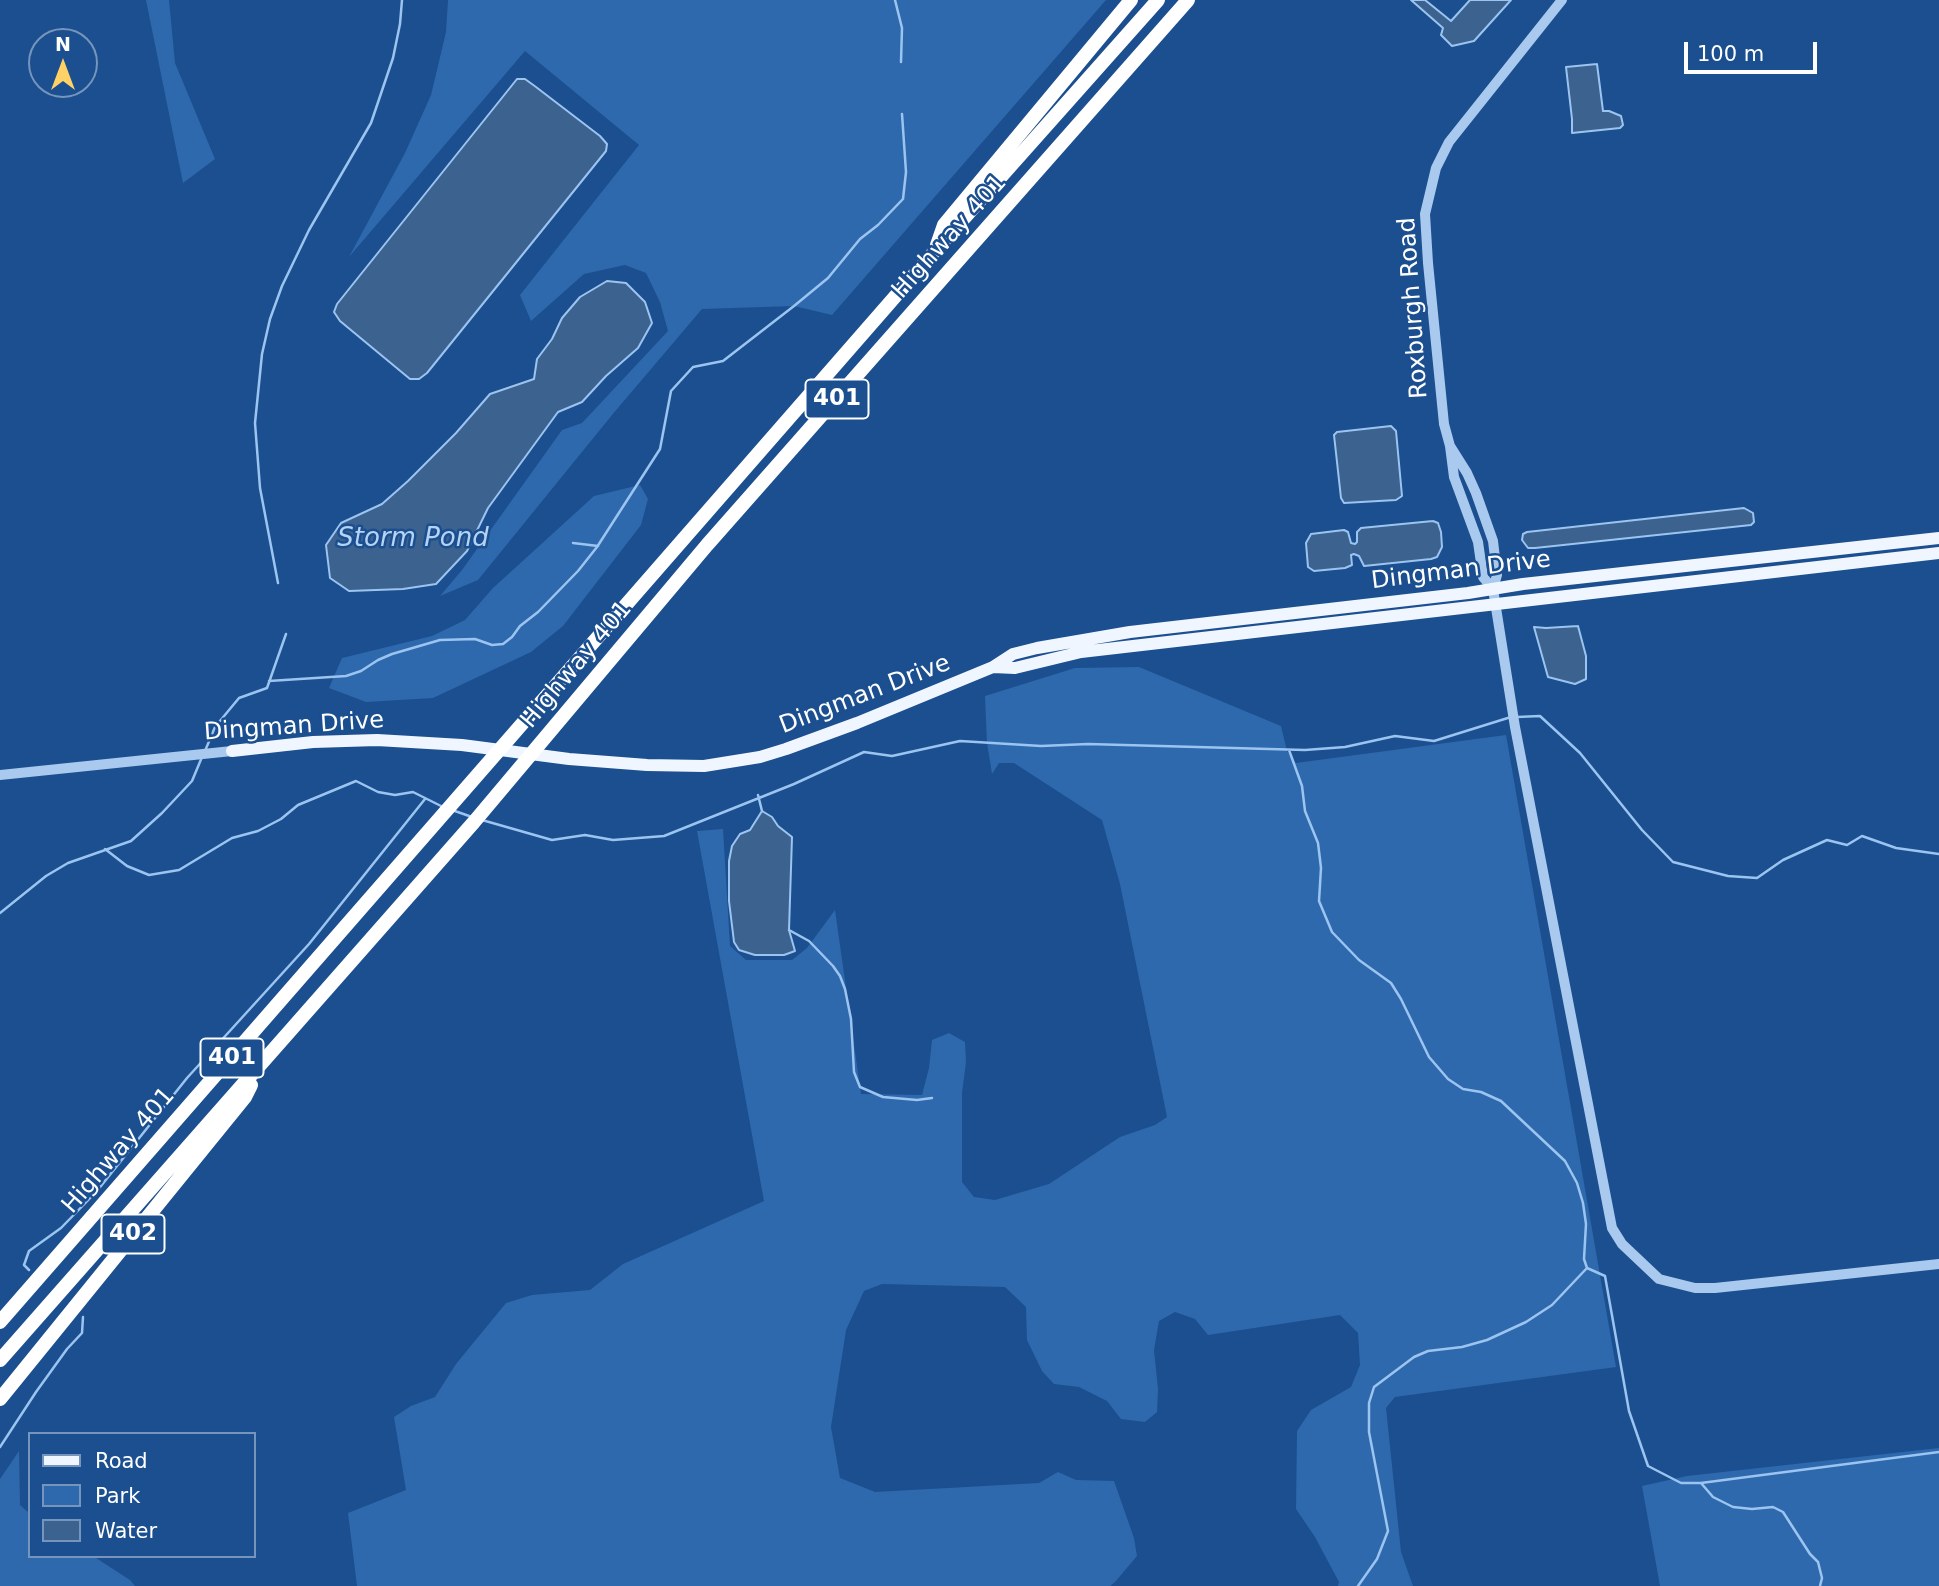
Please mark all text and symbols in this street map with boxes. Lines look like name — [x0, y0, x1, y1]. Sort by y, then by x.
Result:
north arrow — [28, 28, 98, 98]
scale bar — [1687, 28, 1820, 72]
text: N — [55, 33, 71, 55]
text: 100 m — [1697, 42, 1764, 66]
street label: Highway 401 — [887, 169, 1013, 305]
street label: Roxburgh Road — [1393, 216, 1435, 400]
road number: 401 — [806, 380, 868, 418]
water label: Storm Pond — [337, 523, 489, 555]
street label: Dingman Drive — [1370, 546, 1552, 596]
street label: Highway 401 — [515, 596, 639, 734]
street label: Dingman Drive — [776, 649, 954, 741]
street label: Dingman Drive — [203, 706, 385, 748]
road number: 401 — [201, 1038, 264, 1078]
street label: Highway 401 — [57, 1082, 181, 1220]
road number: 402 — [102, 1214, 164, 1254]
legend — [28, 1432, 256, 1558]
text: Road — [95, 1449, 148, 1473]
text: Park — [95, 1484, 140, 1508]
text: Water — [95, 1519, 157, 1543]

